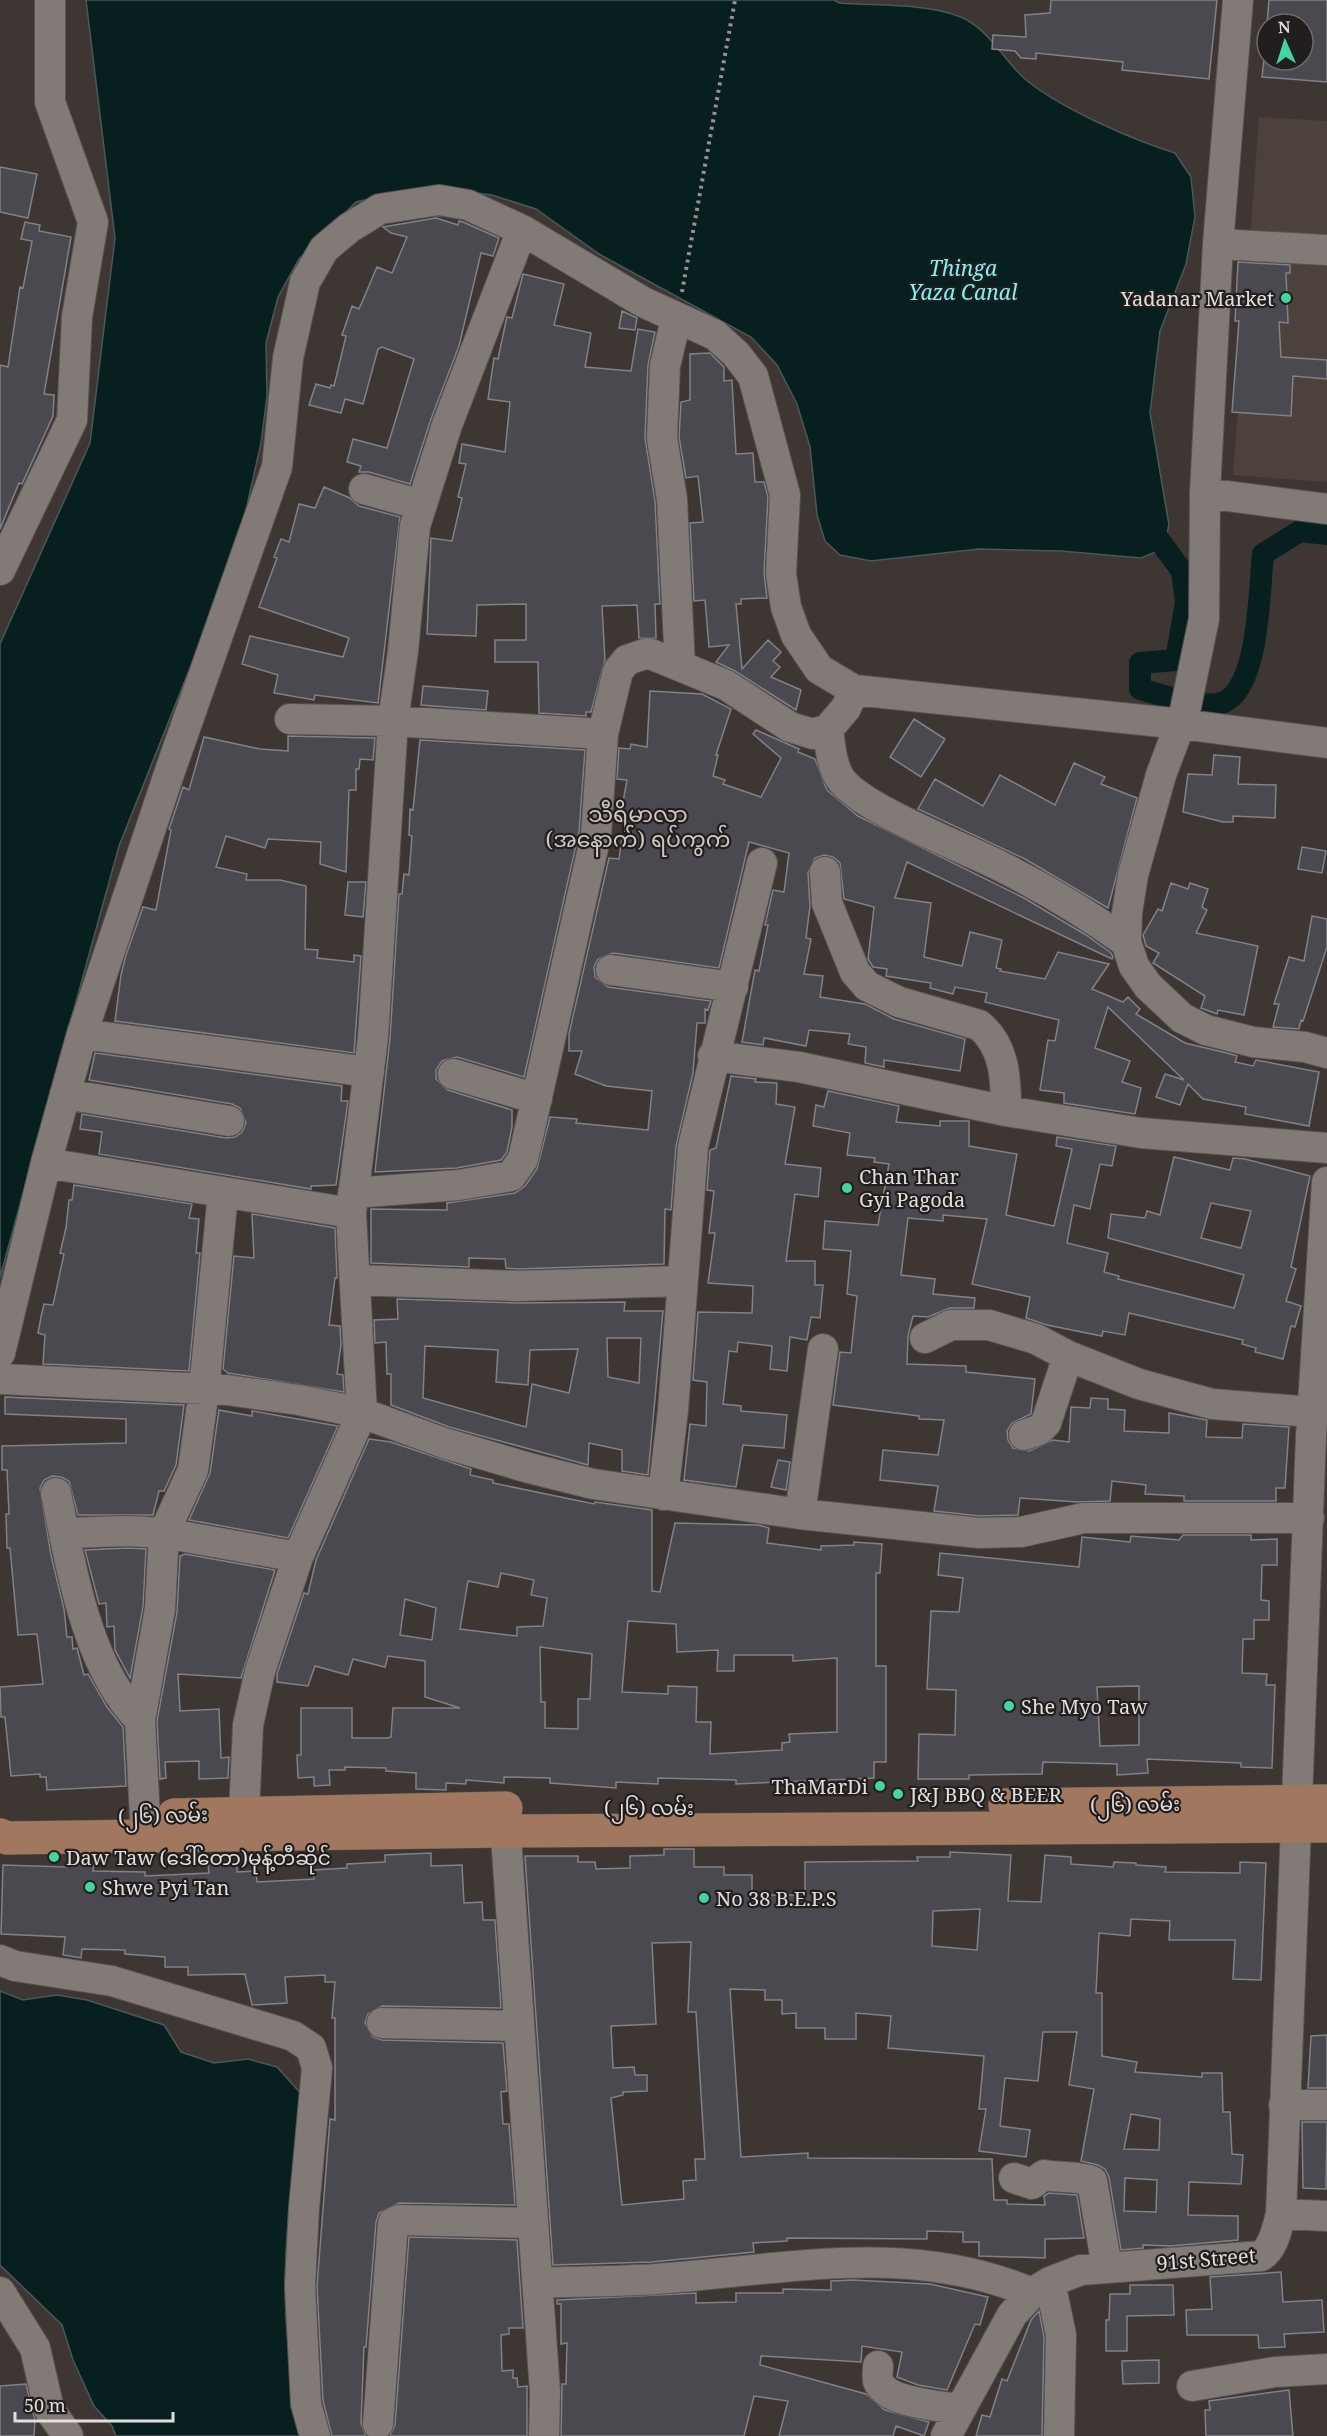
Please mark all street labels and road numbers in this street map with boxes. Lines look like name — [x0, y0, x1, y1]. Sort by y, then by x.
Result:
street label: (၂၆) လမ်း — [1090, 1790, 1180, 1821]
street label: (၂၆) လမ်း — [604, 1794, 694, 1824]
street label: (၂၆) လမ်း — [118, 1800, 209, 1833]
street label: 91st Street — [1155, 2241, 1257, 2277]

